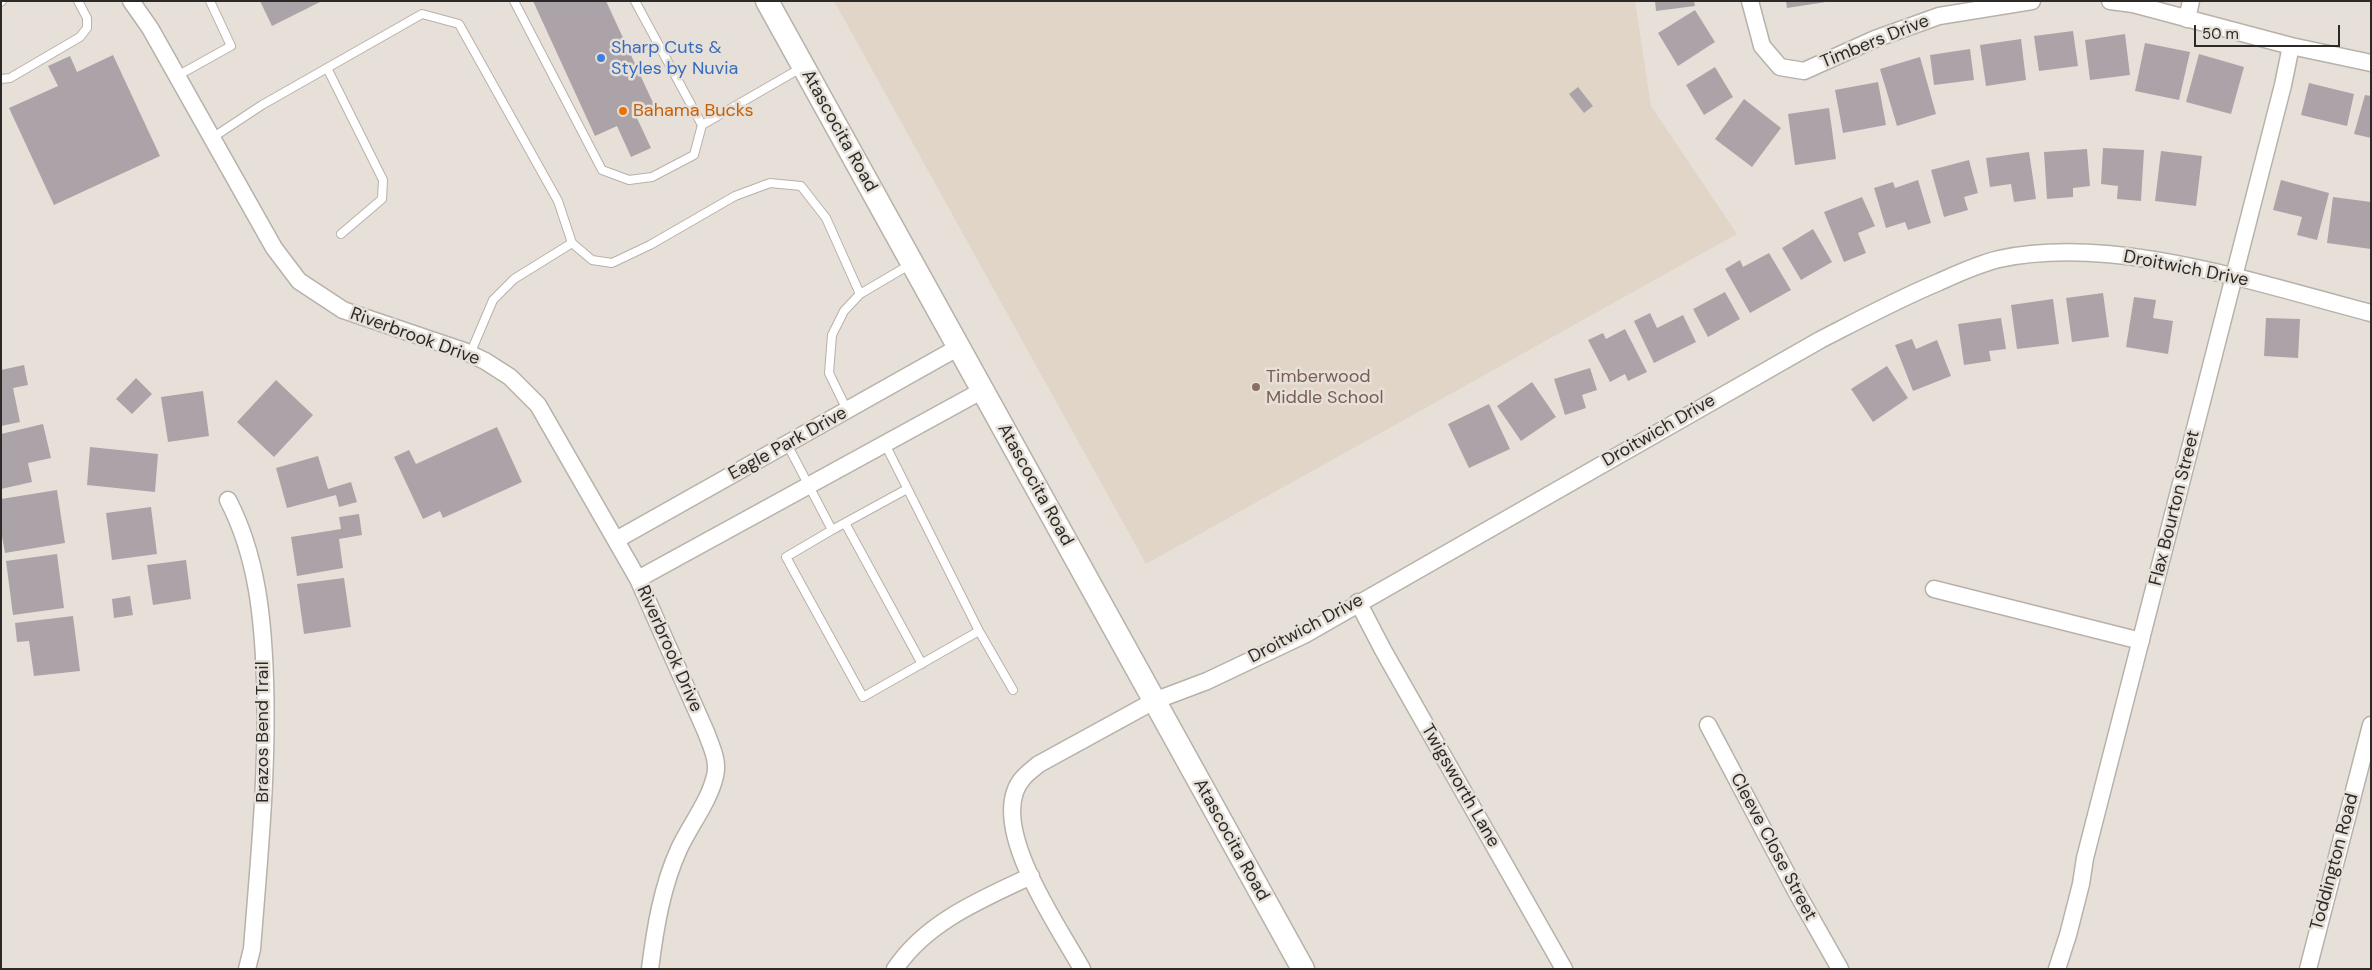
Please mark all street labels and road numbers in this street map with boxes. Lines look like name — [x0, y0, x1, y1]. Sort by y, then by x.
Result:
street label: Timbers Drive — [1818, 10, 1932, 74]
street label: Atascocita Road — [797, 66, 881, 196]
street label: Droitwich Drive — [2122, 246, 2250, 292]
street label: Riverbrook Drive — [347, 304, 483, 370]
street label: Droitwich Drive — [1599, 390, 1719, 472]
street label: Eagle Park Drive — [725, 403, 851, 485]
street label: Atascocita Road — [993, 420, 1077, 550]
street label: Flax Bourton Street — [2145, 428, 2205, 588]
street label: Riverbrook Drive — [631, 582, 707, 716]
street label: Droitwich Drive — [1245, 590, 1367, 668]
street label: Brazos Bend Trail — [252, 661, 274, 803]
street label: Twigsworth Lane — [1416, 721, 1504, 851]
street label: Cleeve Close Street — [1725, 770, 1821, 924]
street label: Atascocita Road — [1189, 775, 1273, 905]
street label: Toddington Road — [2306, 791, 2364, 933]

